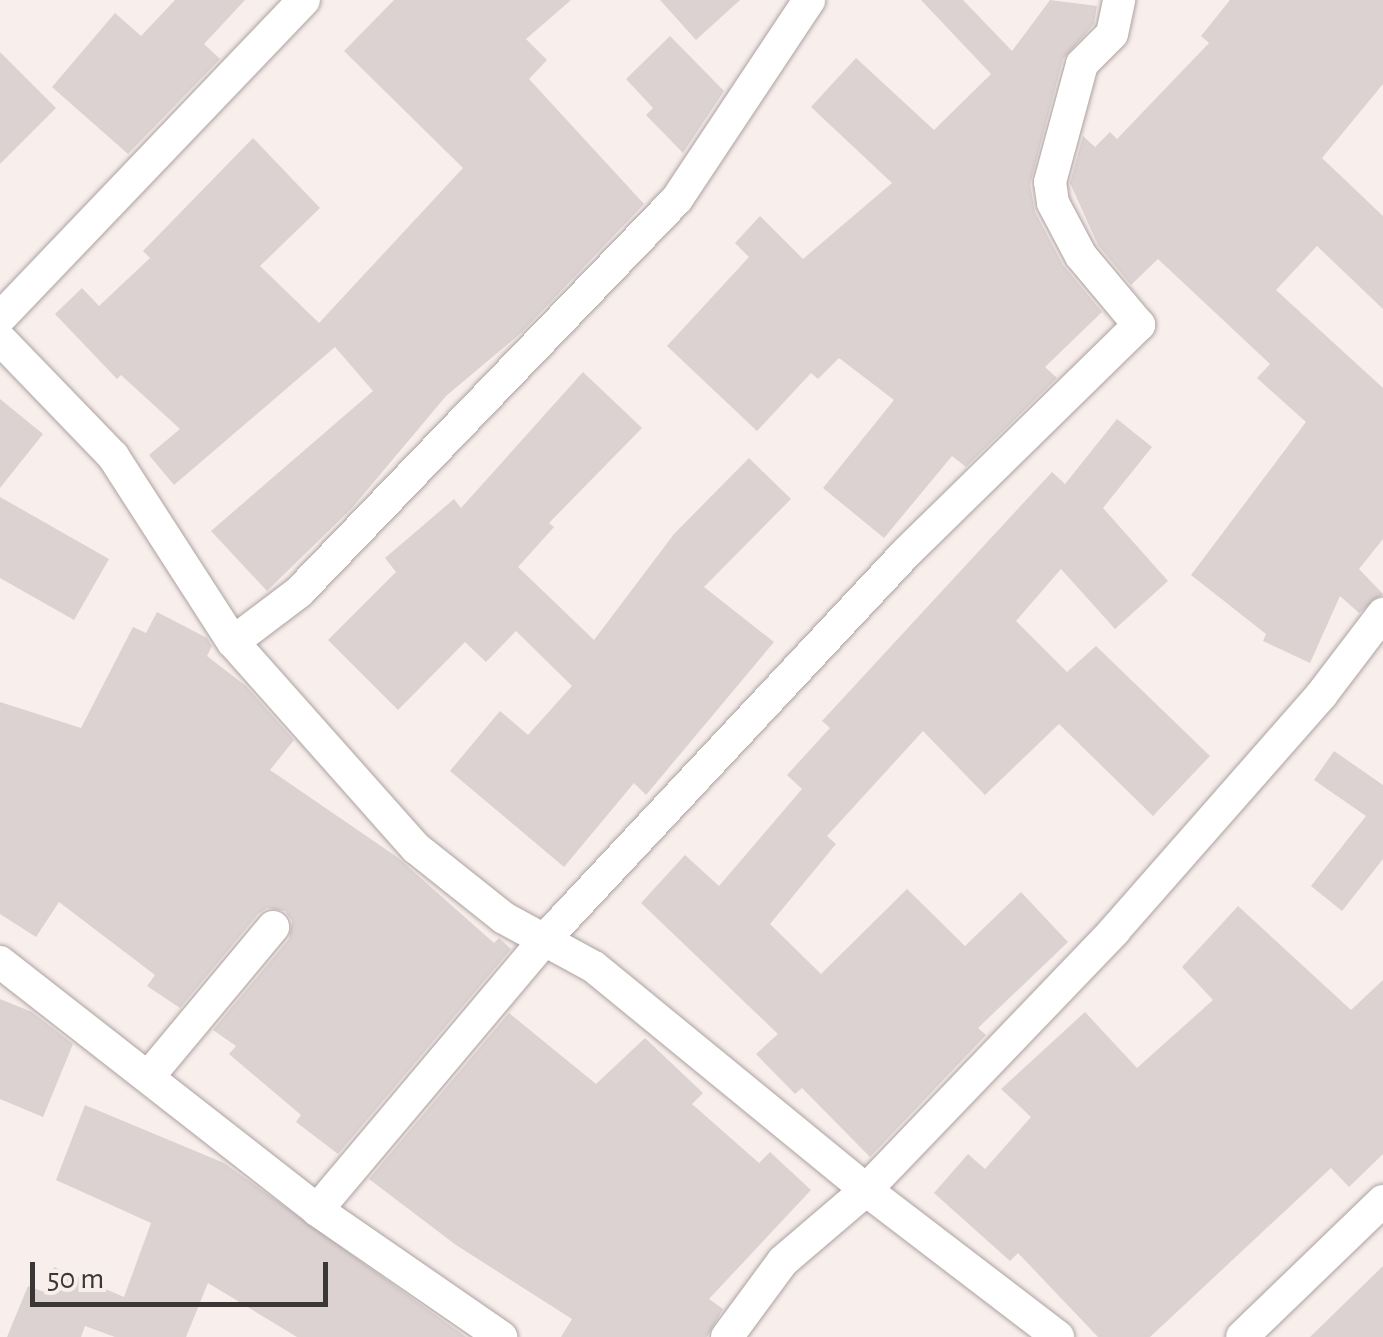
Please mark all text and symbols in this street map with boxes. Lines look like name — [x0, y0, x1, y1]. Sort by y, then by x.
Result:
scale bar — [35, 1242, 332, 1304]
text: 50 m — [47, 1264, 104, 1294]

